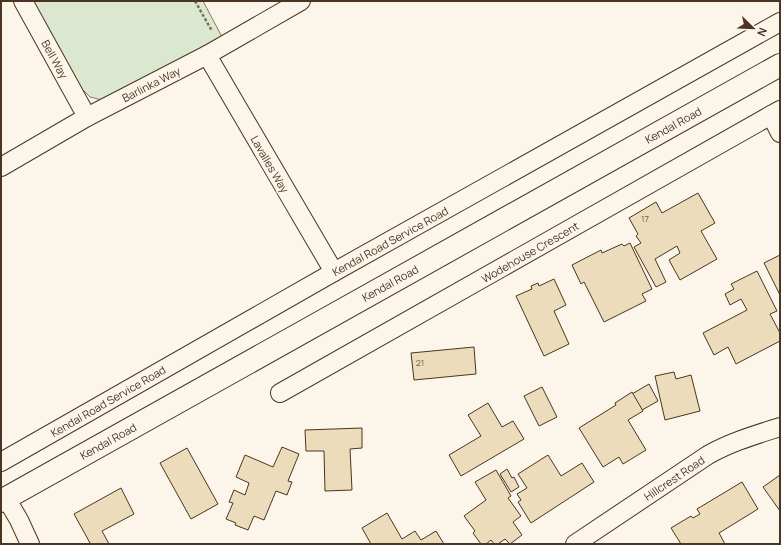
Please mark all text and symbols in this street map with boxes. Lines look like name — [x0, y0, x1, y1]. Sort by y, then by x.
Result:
north arrow — [733, 8, 773, 48]
text: N — [754, 26, 771, 39]
street label: Bell Way — [38, 37, 72, 81]
street label: Barlinka Way — [119, 63, 183, 105]
street label: Kendal Road — [642, 103, 704, 147]
street label: Lavalles Way — [248, 133, 293, 196]
street label: Kendal Road Service Road — [329, 203, 451, 279]
house number: 17 — [641, 212, 649, 225]
street label: Wodehouse Crescent — [479, 218, 581, 286]
street label: Kendal Road — [359, 261, 421, 305]
house number: 21 — [416, 356, 424, 369]
street label: Kendal Road Service Road — [48, 362, 168, 440]
street label: Kendal Road — [77, 419, 139, 463]
street label: Hillcrest Road — [641, 452, 707, 504]

